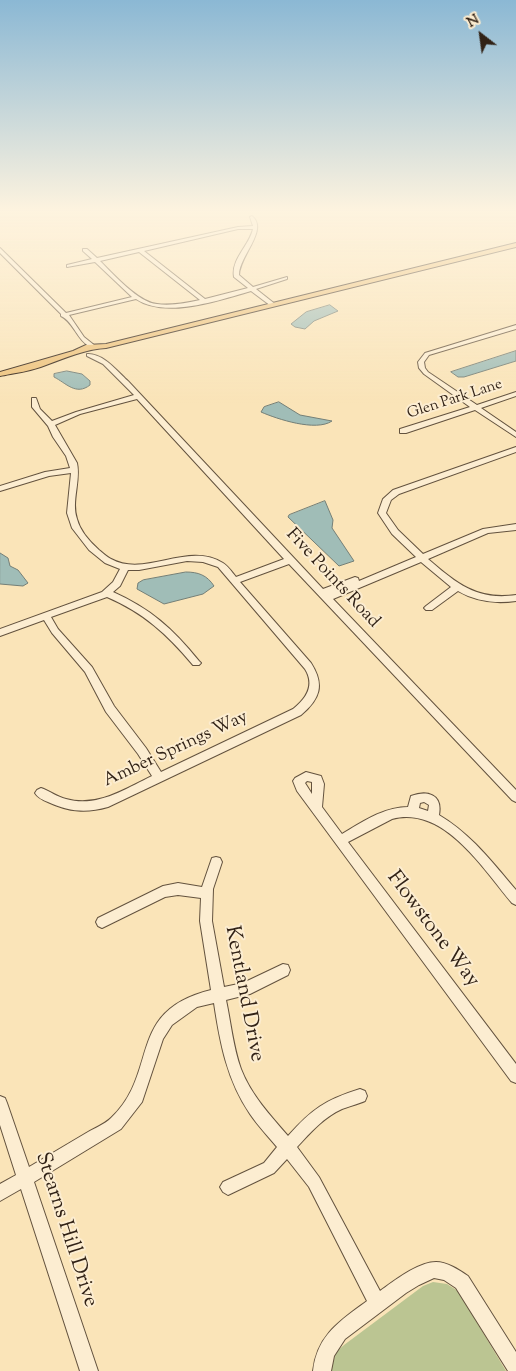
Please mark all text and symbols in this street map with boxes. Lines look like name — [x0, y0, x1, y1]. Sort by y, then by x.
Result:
north arrow — [456, 10, 506, 60]
text: N — [464, 11, 483, 33]
street label: Glen Park Lane — [405, 376, 505, 424]
street label: Five Points Road — [280, 525, 384, 633]
street label: Amber Springs Way — [100, 707, 252, 793]
street label: Flowstone Way — [380, 867, 484, 993]
street label: Kentland Drive — [217, 924, 269, 1064]
street label: Stearns Hill Drive — [28, 1149, 102, 1311]

